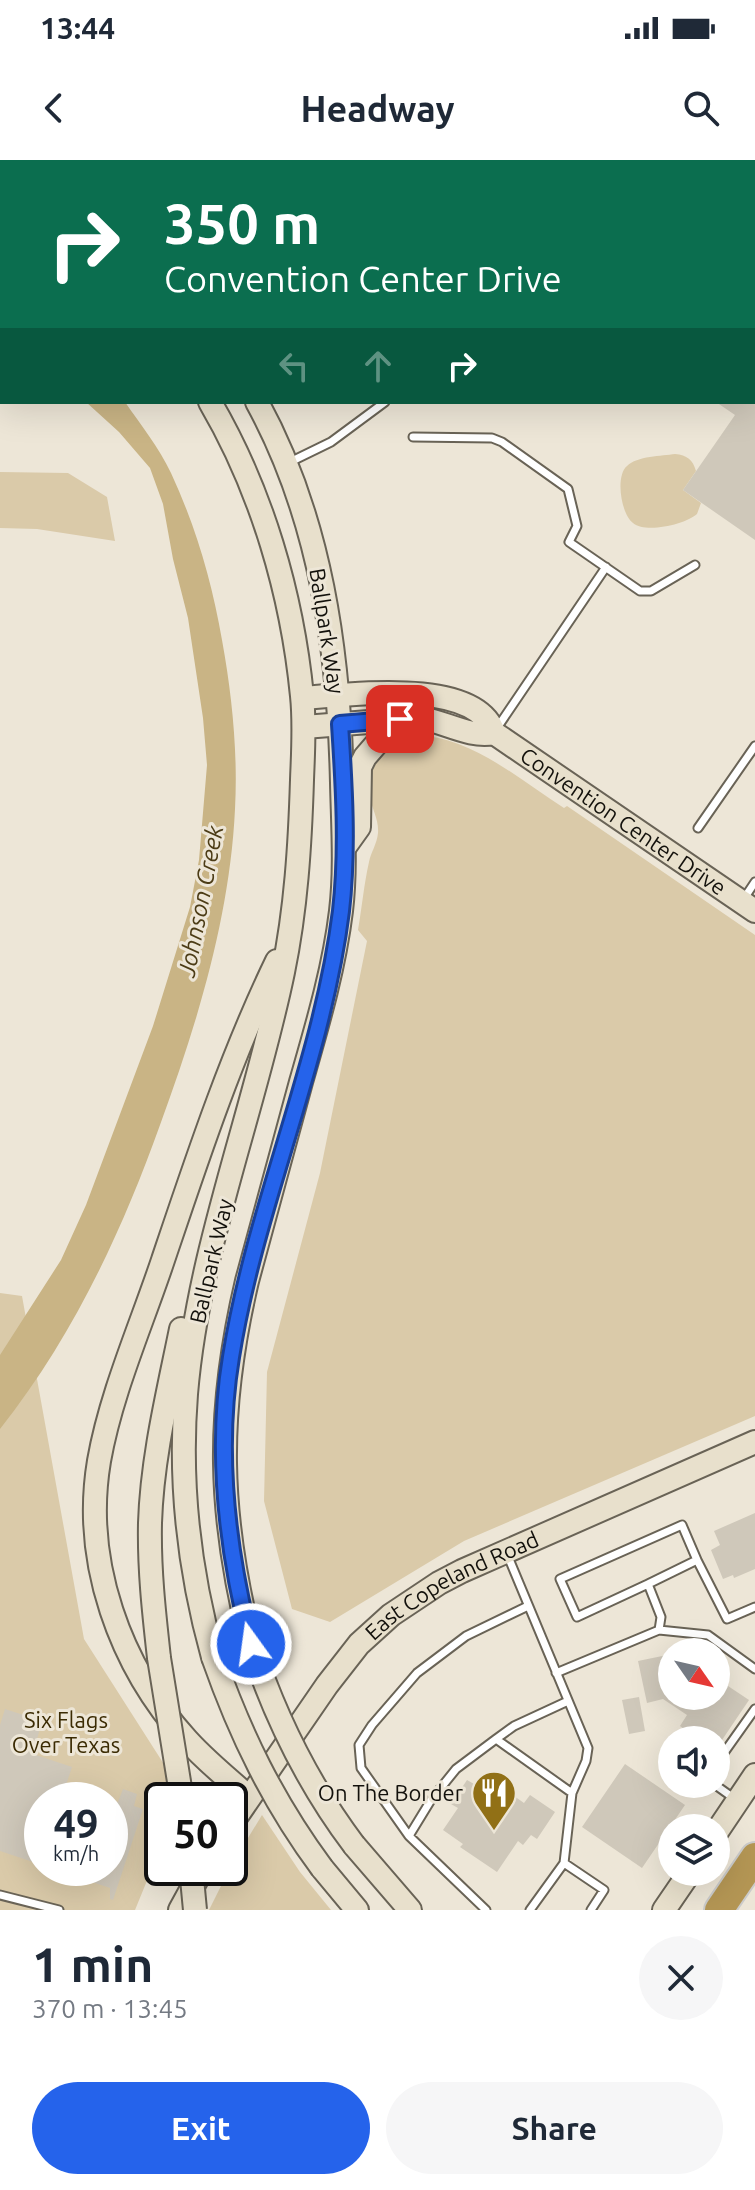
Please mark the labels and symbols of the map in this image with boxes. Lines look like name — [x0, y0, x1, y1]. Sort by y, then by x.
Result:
street label: Ballpark Way — [305, 566, 350, 696]
pin — [366, 685, 434, 753]
street label: Convention Center Drive — [516, 742, 731, 900]
water label: Johnson Creek — [172, 822, 229, 980]
street label: Ballpark Way — [184, 1196, 237, 1326]
street label: East Copeland Road — [360, 1526, 542, 1644]
position arrow — [209, 1602, 293, 1686]
north arrow — [658, 1638, 730, 1710]
park label: Six Flags Over Texas — [12, 1707, 120, 1757]
restaurant icon: On The Border — [470, 1769, 518, 1832]
place label: On The Border — [318, 1780, 464, 1805]
speed limit sign: 50 — [144, 1782, 248, 1886]

